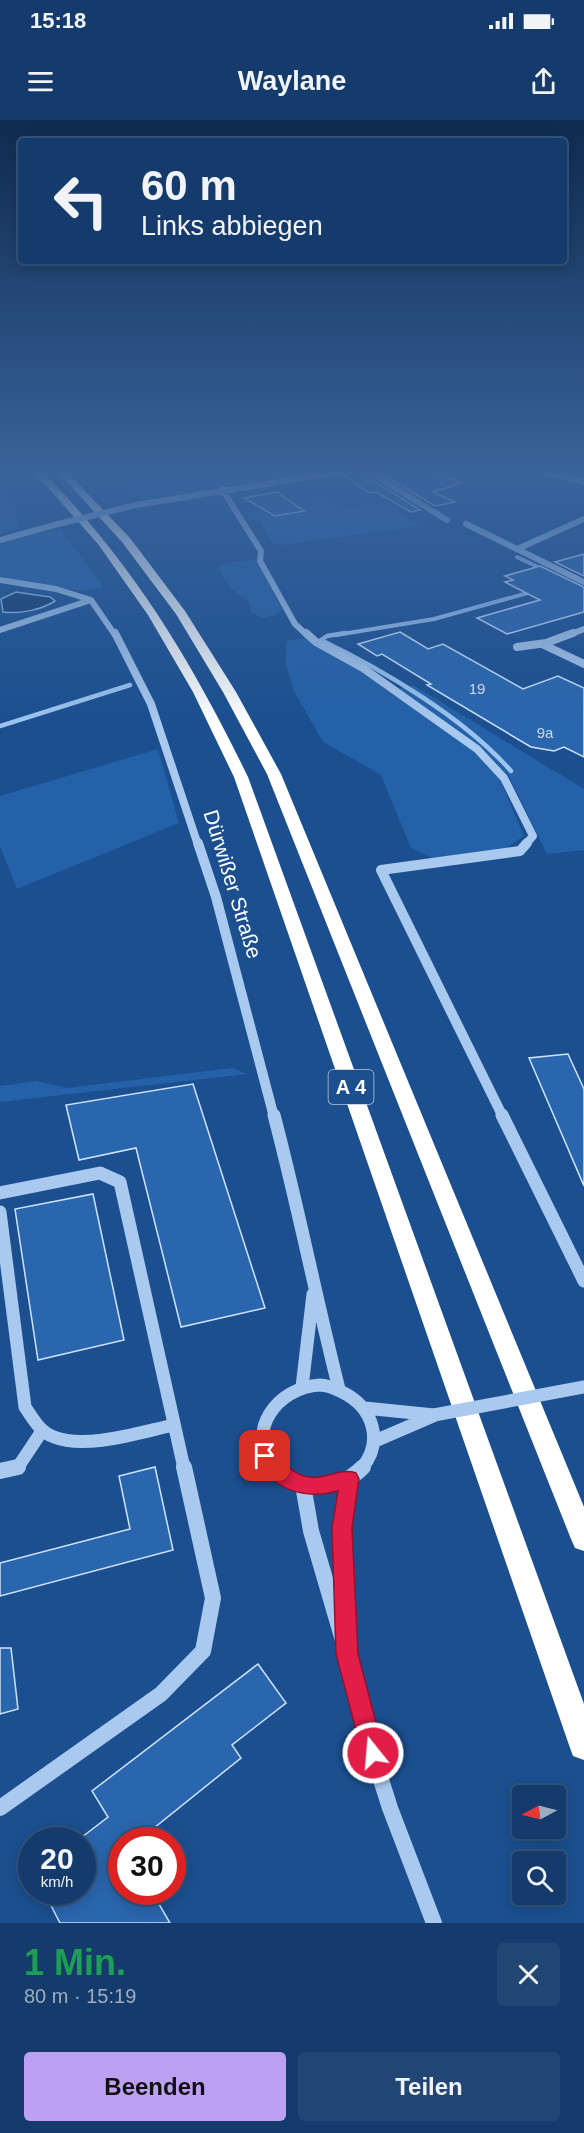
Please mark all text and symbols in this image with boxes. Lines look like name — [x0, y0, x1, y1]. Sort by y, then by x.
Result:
text: 15:18 — [30, 8, 86, 33]
icon: menu — [24, 65, 57, 98]
icon: share — [527, 65, 560, 98]
text: Waylane — [238, 66, 346, 96]
icon: left — [42, 162, 120, 240]
text: 60 m — [141, 162, 237, 209]
text: Links abbiegen — [141, 211, 323, 241]
house number: 19 — [469, 680, 485, 697]
house number: 9a — [537, 724, 554, 741]
street label: Dürwißer Straße — [199, 807, 267, 961]
road number: A 4 — [328, 1070, 374, 1104]
pin — [239, 1430, 290, 1481]
icon: arrive — [248, 1439, 281, 1472]
position arrow — [341, 1721, 405, 1785]
north arrow — [512, 1785, 566, 1839]
map controls — [512, 1785, 566, 1905]
speed limit sign: 30 — [108, 1827, 186, 1905]
text: 20 — [40, 1842, 74, 1875]
button: search — [512, 1851, 566, 1905]
text: km/h — [41, 1873, 73, 1890]
text: 1 Min. — [24, 1942, 126, 1983]
button: close — [497, 1943, 560, 2006]
text: 80 m · 15:19 — [24, 1985, 136, 2007]
button: Beenden — [24, 2052, 286, 2121]
button: Teilen — [298, 2052, 560, 2121]

